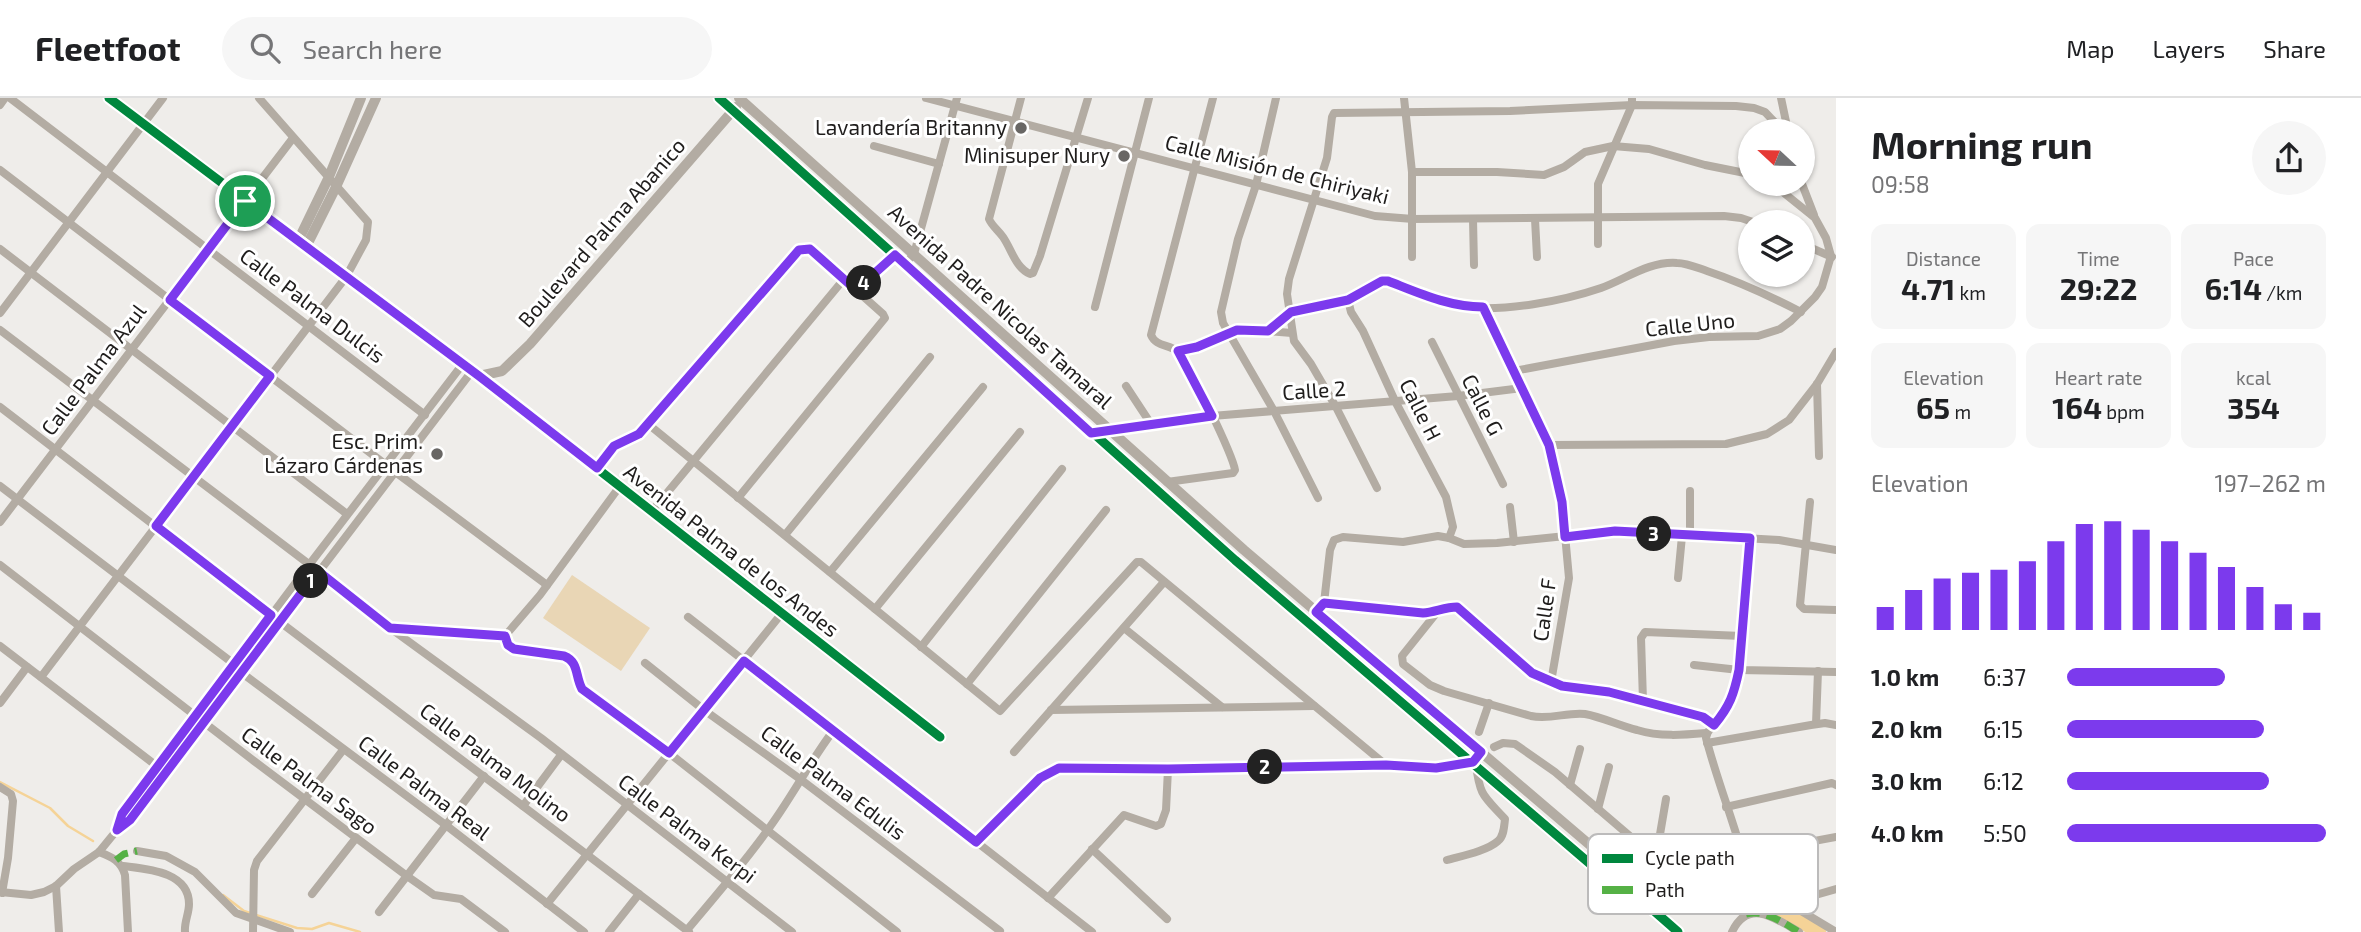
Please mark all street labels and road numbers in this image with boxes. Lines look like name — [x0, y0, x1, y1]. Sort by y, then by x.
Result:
street label: Calle Misión de Chiriyaki — [1163, 129, 1392, 208]
street label: Boulevard Palma Abanico — [512, 132, 690, 332]
street label: Avenida Padre Nicolas Tamaral — [884, 199, 1119, 414]
street label: Calle Palma Dulcis — [236, 242, 390, 367]
street label: Calle Palma Azul — [35, 298, 151, 440]
street label: Calle Uno — [1644, 306, 1736, 341]
street label: Calle G — [1457, 370, 1509, 439]
street label: Calle H — [1395, 374, 1447, 444]
street label: Calle 2 — [1281, 375, 1347, 404]
street label: Avenida Palma de los Andes — [620, 458, 844, 641]
street label: Calle F — [1527, 577, 1560, 643]
street label: Calle Palma Molino — [415, 697, 576, 827]
street label: Calle Palma Edulis — [757, 719, 911, 844]
street label: Calle Palma Sago — [237, 721, 383, 839]
street label: Calle Palma Real — [354, 729, 496, 845]
street label: Calle Palma Kerpi — [614, 768, 762, 888]

